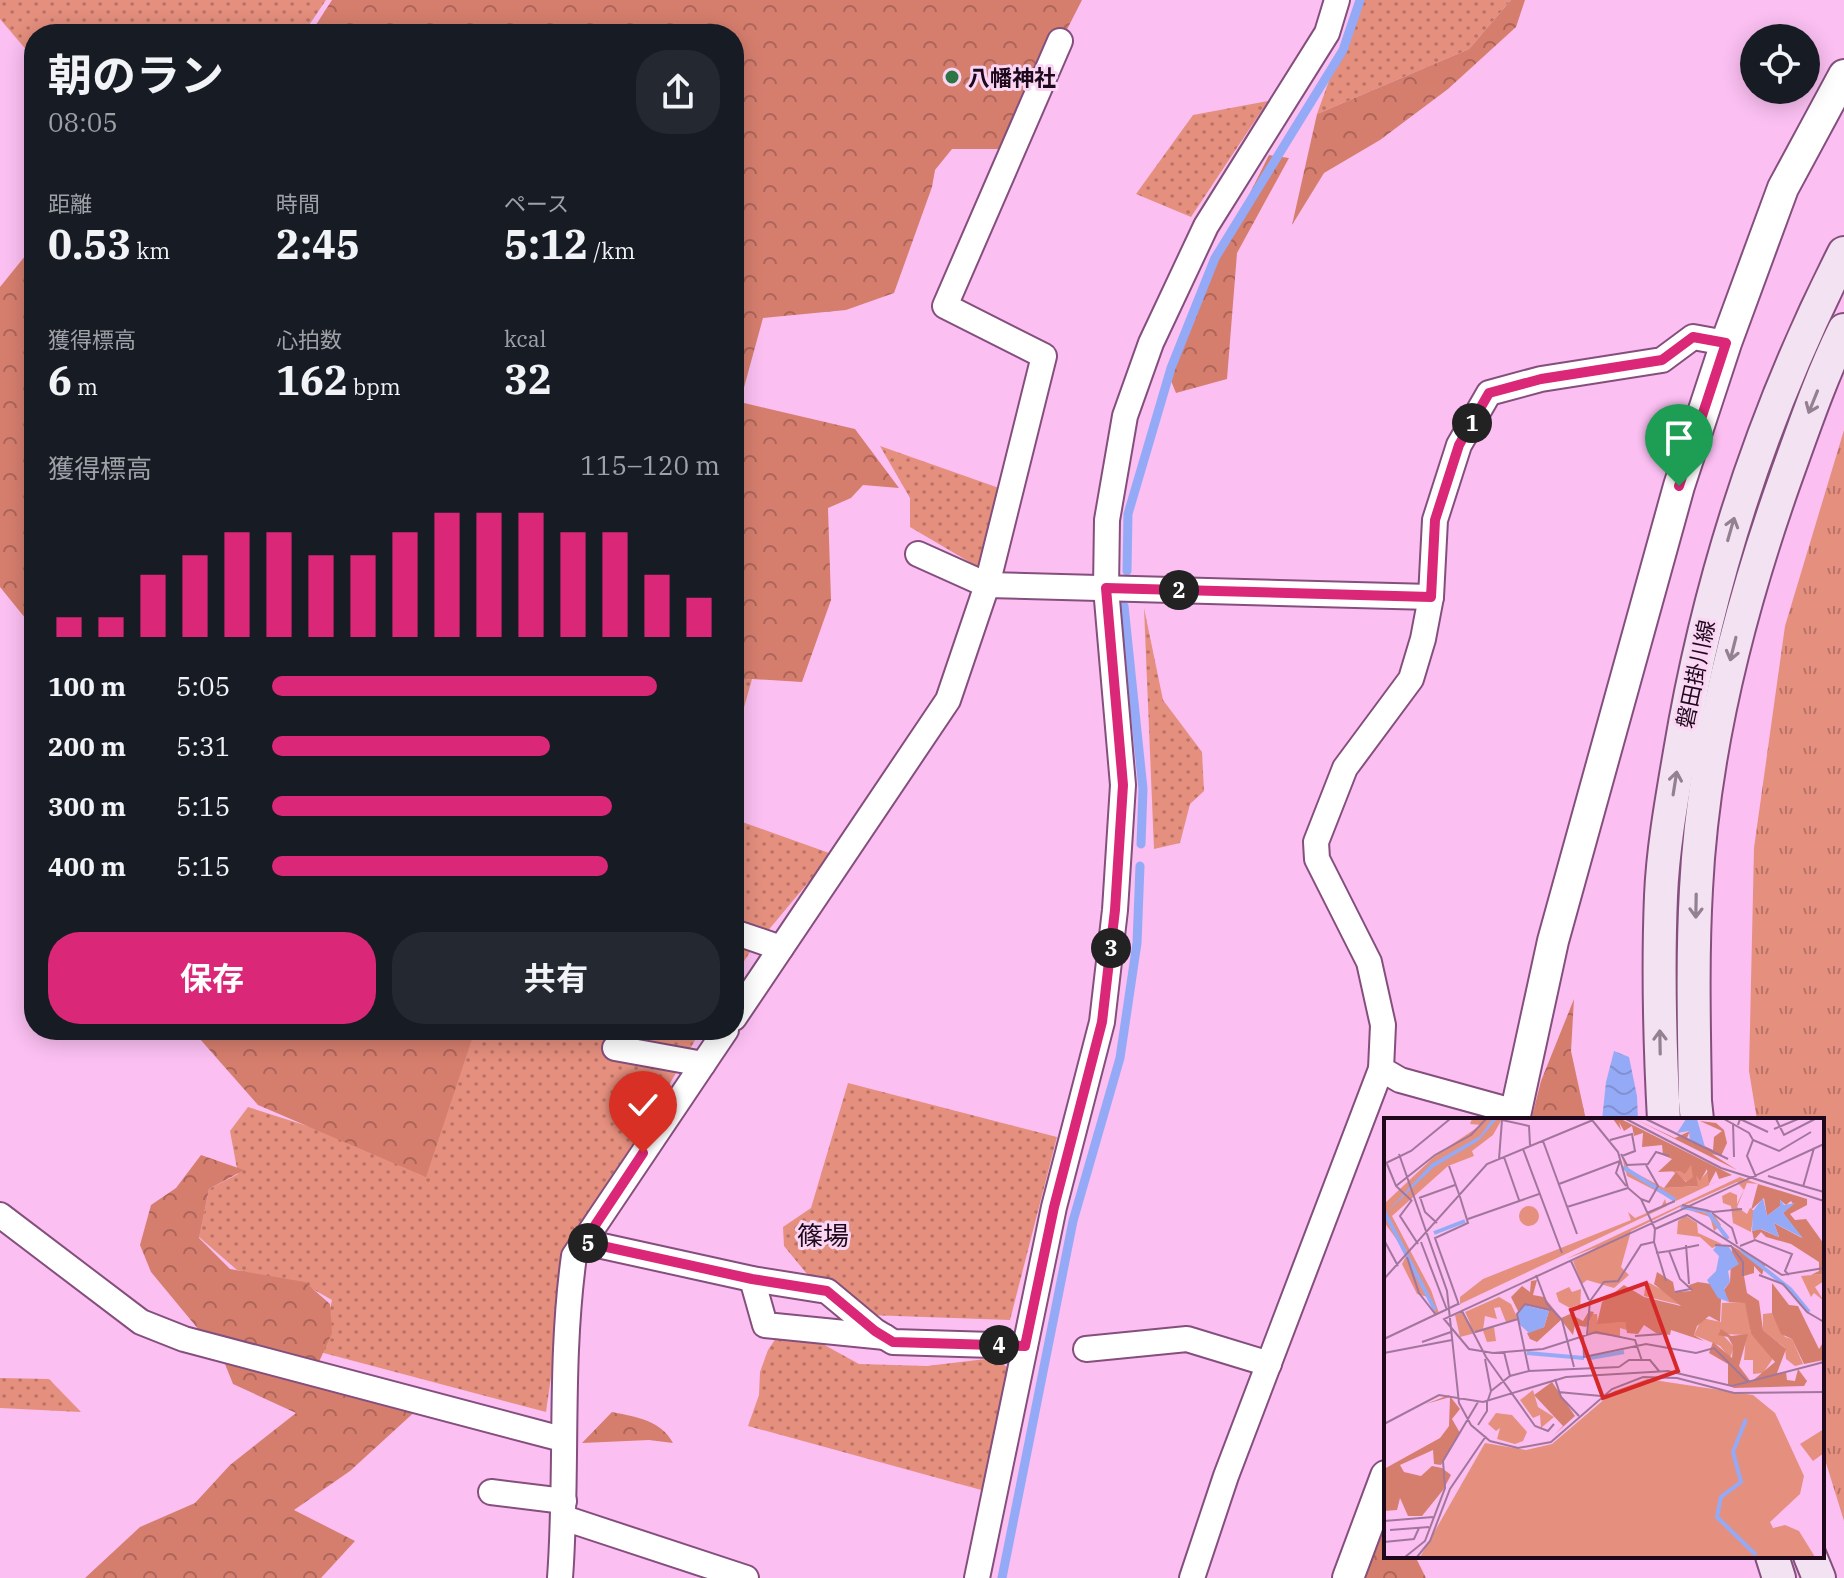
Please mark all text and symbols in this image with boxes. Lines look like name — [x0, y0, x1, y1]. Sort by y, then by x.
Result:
map controls — [1740, 24, 1820, 104]
button: locate — [1740, 24, 1820, 104]
text: 朝のラン — [48, 46, 224, 103]
button: share — [636, 50, 720, 134]
place label: 八幡神社 — [968, 63, 1056, 92]
marker: 八幡神社 — [943, 68, 961, 86]
text: 08:05 — [48, 105, 118, 139]
text: 距離 — [48, 189, 92, 218]
text: 時間 — [276, 189, 320, 218]
text: ペース — [504, 189, 569, 218]
text: 0.53 — [48, 218, 131, 270]
text: 2:45 — [276, 218, 360, 270]
text: 5:12 — [504, 218, 588, 270]
text: km — [131, 236, 170, 265]
text: /km — [588, 236, 635, 265]
text: kcal — [504, 324, 546, 353]
text: 獲得標高 — [48, 325, 136, 354]
text: 心拍数 — [276, 325, 342, 354]
text: 32 — [504, 353, 552, 405]
text: 6 — [48, 354, 72, 406]
text: 162 — [276, 354, 348, 406]
text: m — [72, 372, 98, 401]
text: bpm — [348, 372, 401, 401]
one-way arrow — [1805, 389, 1819, 414]
pin: 1 — [1452, 403, 1492, 443]
pin — [1645, 404, 1713, 486]
text: 1 — [1465, 408, 1479, 437]
icon: arrive — [1657, 416, 1701, 460]
text: 115–120 m — [580, 448, 720, 482]
text: 獲得標高 — [48, 451, 152, 485]
one-way arrow — [1724, 517, 1739, 543]
pin: 2 — [1159, 570, 1199, 610]
text: 2 — [1172, 575, 1186, 604]
street label: 磐田掛川線 — [1669, 617, 1721, 731]
one-way arrow — [1725, 636, 1740, 662]
text: 100 m — [48, 669, 126, 703]
text: 5:05 — [176, 669, 230, 703]
text: 200 m — [48, 729, 126, 763]
text: 5:31 — [176, 729, 230, 763]
one-way arrow — [1668, 771, 1683, 796]
text: 300 m — [48, 789, 126, 823]
text: 5:15 — [176, 789, 230, 823]
text: 400 m — [48, 849, 126, 883]
text: 5:15 — [176, 849, 230, 883]
one-way arrow — [1688, 892, 1703, 919]
pin: 3 — [1091, 928, 1131, 968]
button: 保存 — [48, 932, 376, 1024]
button: 共有 — [392, 932, 720, 1024]
text: 3 — [1104, 933, 1118, 962]
one-way arrow — [1653, 1029, 1668, 1056]
pin — [609, 1071, 677, 1153]
icon: check — [621, 1083, 665, 1127]
inset map — [1384, 1118, 1824, 1558]
district label: 篠場 — [797, 1218, 849, 1252]
pin: 5 — [568, 1223, 608, 1263]
text: 5 — [581, 1228, 595, 1257]
pin: 4 — [979, 1325, 1019, 1365]
text: 4 — [992, 1330, 1006, 1359]

